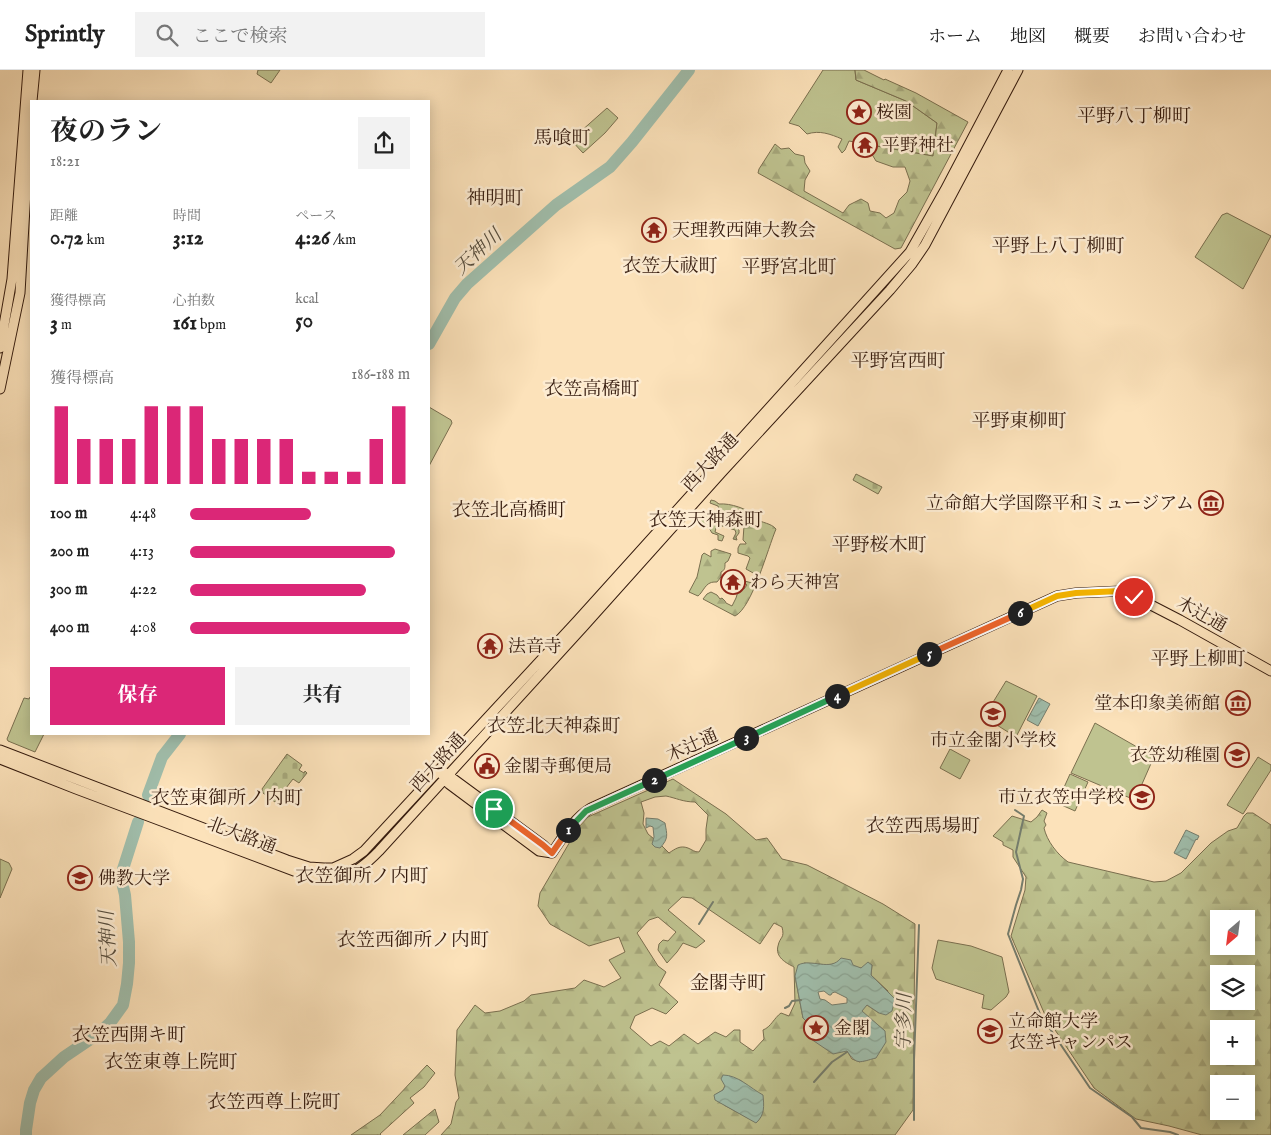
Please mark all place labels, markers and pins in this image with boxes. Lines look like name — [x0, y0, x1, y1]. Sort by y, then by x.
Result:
place icon: 桜園 — [846, 99, 872, 125]
place label: 桜園 — [876, 102, 912, 125]
temple icon: 平野神社 — [852, 132, 878, 158]
place label: 平野神社 — [882, 135, 954, 158]
temple icon: 天理教西陣大教会 — [641, 217, 667, 243]
place label: 天理教西陣大教会 — [672, 220, 816, 243]
museum icon: 立命館大学国際平和ミュージアム — [1198, 490, 1224, 516]
place label: 立命館大学国際平和ミュージアム — [926, 493, 1194, 516]
temple icon: わら天神宮 — [720, 569, 746, 595]
place label: わら天神宮 — [750, 572, 840, 595]
pin — [1113, 576, 1155, 618]
pin: 6 — [1008, 600, 1032, 626]
temple icon: 法音寺 — [477, 633, 503, 659]
place label: 法音寺 — [508, 636, 562, 659]
pin: 5 — [916, 642, 942, 666]
pin: 4 — [824, 684, 850, 708]
museum icon: 堂本印象美術館 — [1225, 690, 1251, 716]
place label: 堂本印象美術館 — [1094, 693, 1220, 716]
school or university icon: 市立金閣小学校 — [980, 701, 1006, 727]
pin: 3 — [734, 726, 758, 750]
place label: 市立金閣小学校 — [930, 730, 1056, 753]
school or university icon: 衣笠幼稚園 — [1224, 742, 1250, 768]
place label: 衣笠幼稚園 — [1130, 745, 1220, 768]
public building icon: 金閣寺郵便局 — [474, 753, 500, 779]
place label: 金閣寺郵便局 — [504, 756, 612, 779]
pin: 2 — [642, 768, 666, 792]
school or university icon: 市立衣笠中学校 — [1129, 784, 1155, 810]
place label: 市立衣笠中学校 — [998, 787, 1124, 810]
pin — [473, 788, 515, 830]
pin: 1 — [556, 818, 580, 842]
school or university icon: 佛教大学 — [67, 865, 93, 891]
place label: 佛教大学 — [98, 868, 170, 891]
place label: 立命館大学 衣笠キャンパス — [1008, 1011, 1133, 1055]
place icon: 金閣 — [803, 1015, 829, 1041]
place label: 金閣 — [834, 1018, 870, 1041]
school or university icon: 立命館大学 衣笠キャンパス — [977, 1018, 1003, 1044]

